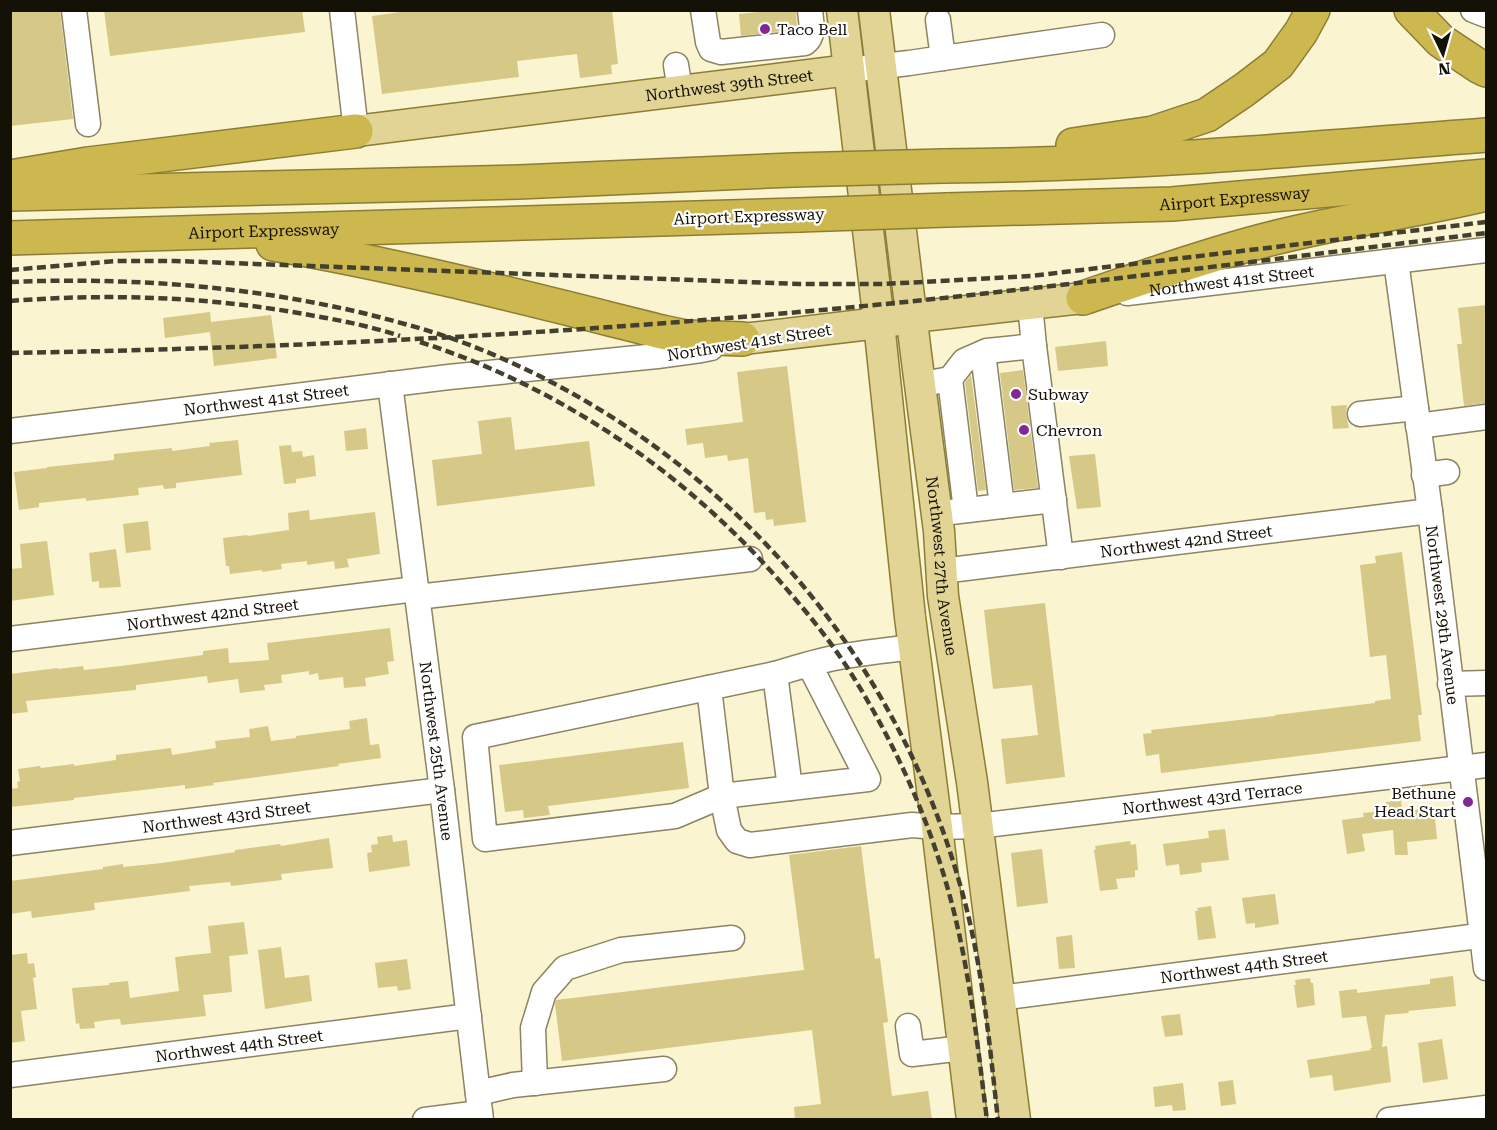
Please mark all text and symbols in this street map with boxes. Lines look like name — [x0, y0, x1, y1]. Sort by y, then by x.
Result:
place label: Taco Bell — [777, 20, 847, 39]
marker: Taco Bell — [758, 22, 772, 36]
north arrow — [1413, 24, 1473, 84]
text: N — [1437, 58, 1451, 78]
street label: Northwest 39th Street — [644, 66, 814, 105]
street label: Airport Expressway — [1159, 183, 1311, 214]
street label: Airport Expressway — [673, 204, 825, 229]
street label: Airport Expressway — [188, 219, 340, 243]
street label: Northwest 41st Street — [1148, 262, 1315, 300]
street label: Northwest 41st Street — [666, 320, 833, 365]
street label: Northwest 41st Street — [182, 380, 350, 420]
place label: Subway — [1028, 385, 1089, 404]
marker: Subway — [1009, 387, 1023, 401]
place label: Chevron — [1036, 421, 1102, 440]
marker: Chevron — [1017, 423, 1031, 437]
street label: Northwest 27th Avenue — [922, 475, 961, 657]
street label: Northwest 42nd Street — [1099, 521, 1273, 561]
street label: Northwest 29th Avenue — [1422, 524, 1463, 706]
street label: Northwest 42nd Street — [125, 595, 300, 635]
street label: Northwest 25th Avenue — [416, 660, 457, 842]
street label: Northwest 43rd Terrace — [1121, 778, 1304, 819]
place label: Bethune Head Start — [1374, 784, 1456, 821]
marker: Bethune Head Start — [1461, 795, 1475, 809]
street label: Northwest 43rd Street — [141, 797, 312, 837]
street label: Northwest 44th Street — [1159, 947, 1329, 987]
street label: Northwest 44th Street — [154, 1026, 324, 1066]

